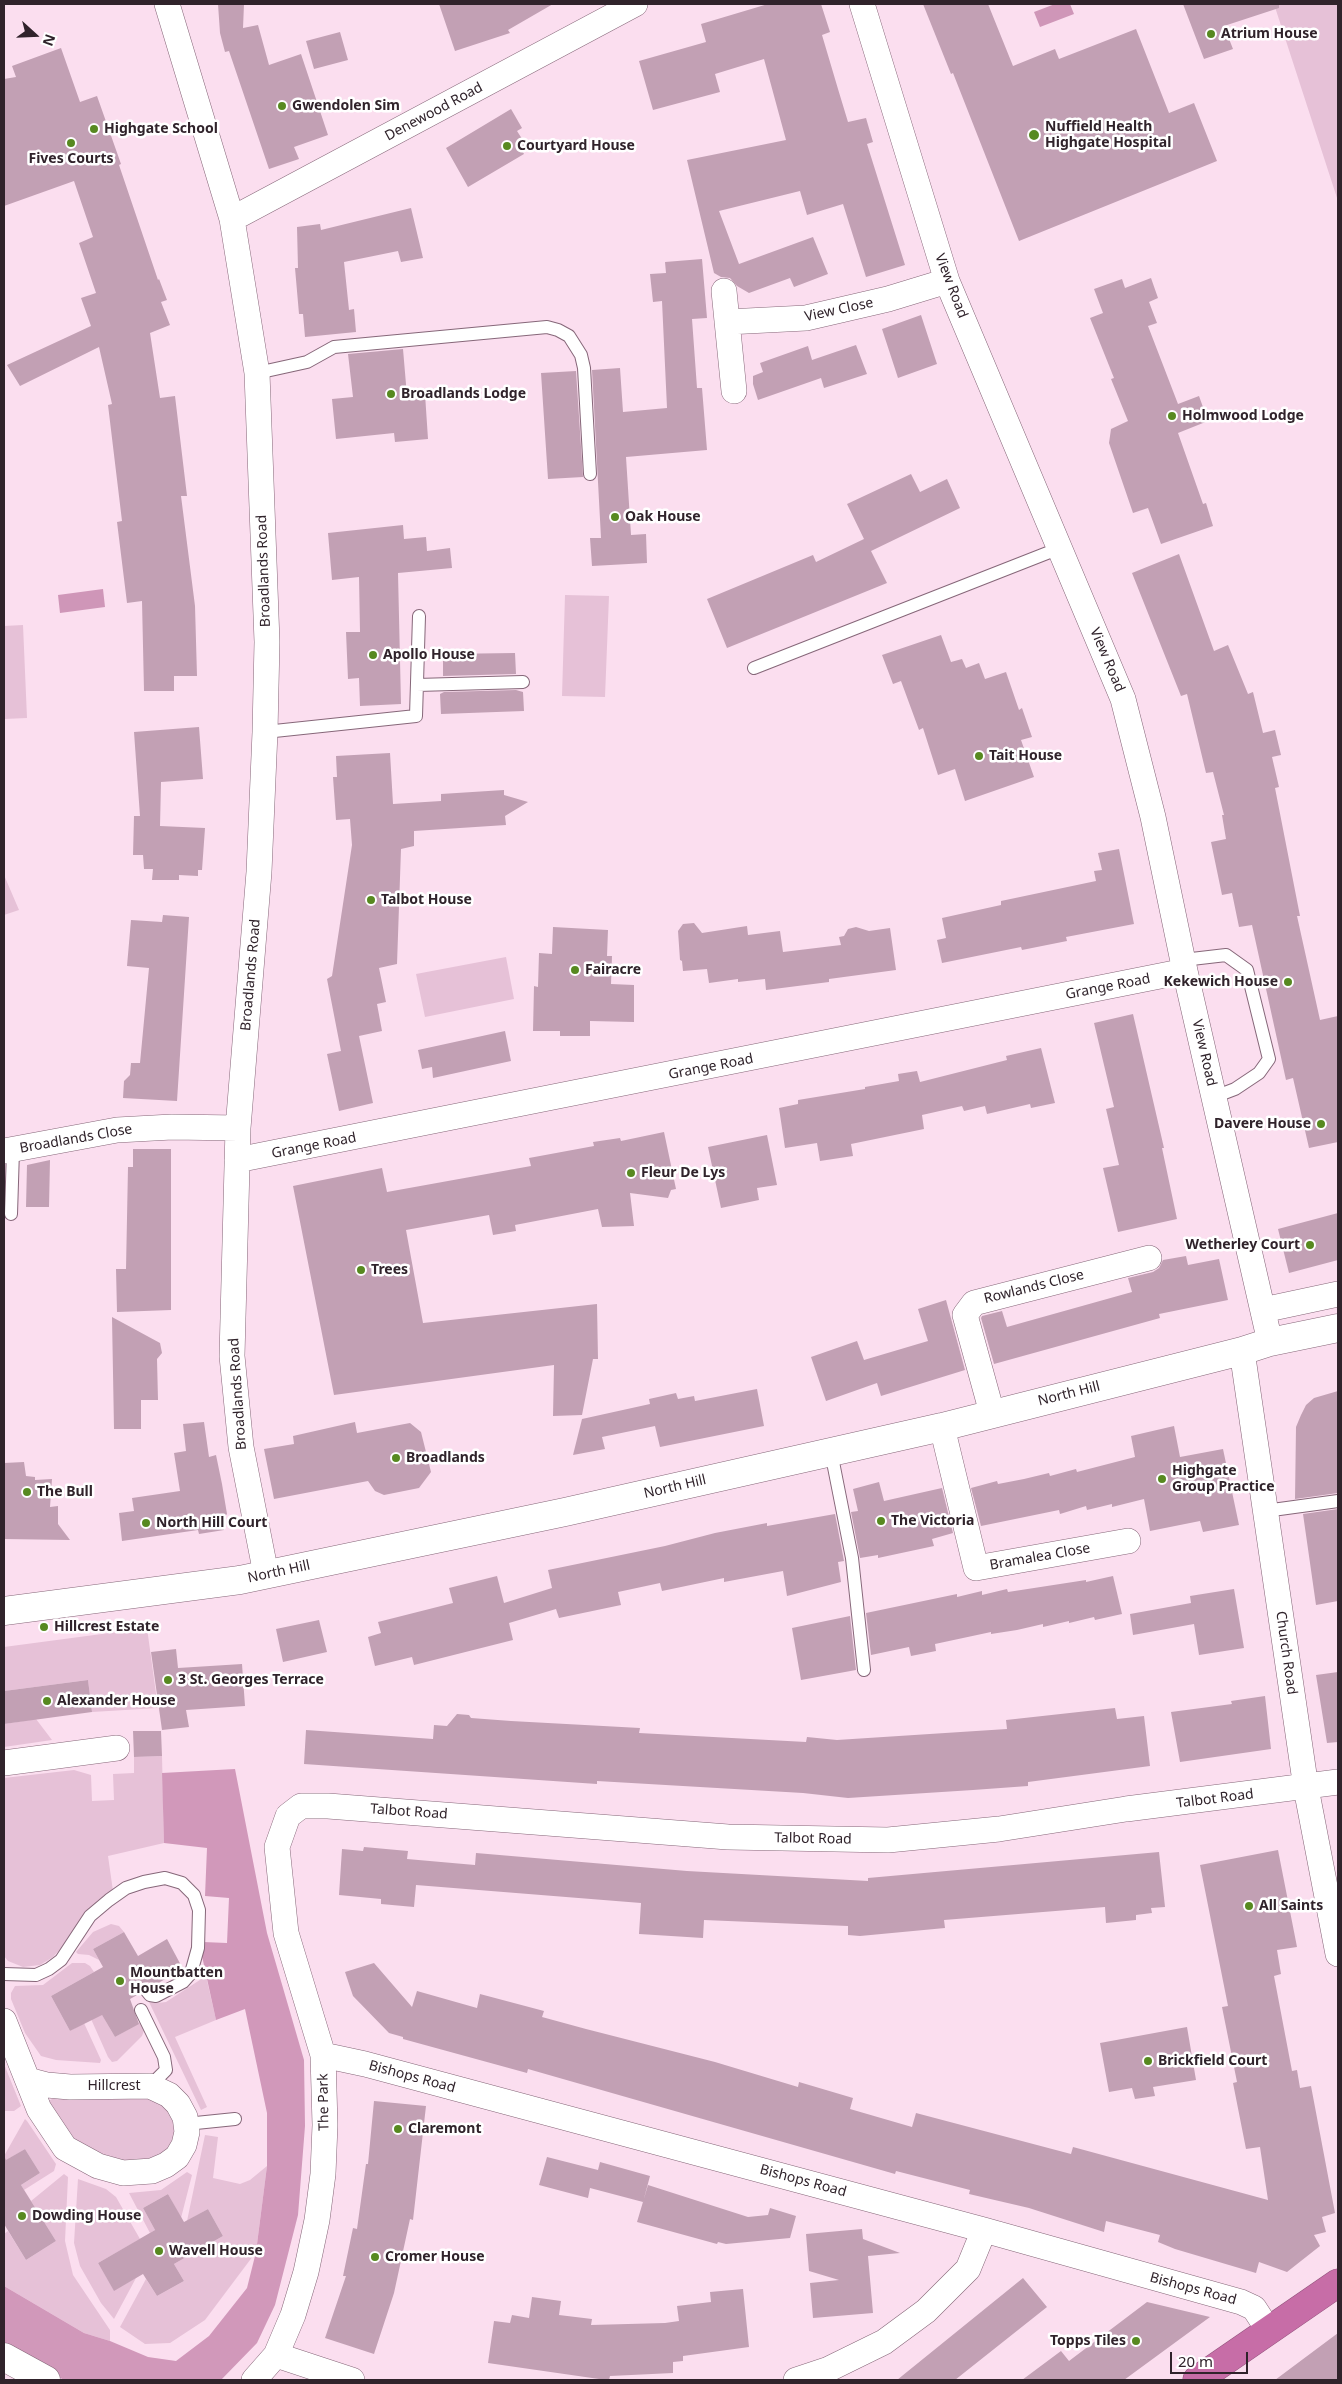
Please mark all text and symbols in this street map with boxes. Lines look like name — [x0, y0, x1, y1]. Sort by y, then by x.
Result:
north arrow — [10, 10, 60, 60]
place label: Atrium House — [1221, 26, 1318, 42]
marker: Atrium House — [1205, 28, 1217, 40]
text: N — [39, 32, 60, 49]
street label: Denewood Road — [382, 79, 486, 145]
place label: Gwendolen Sim — [292, 98, 400, 114]
marker: Gwendolen Sim — [276, 100, 288, 112]
place label: Nuffield Health Highgate Hospital — [1045, 119, 1171, 152]
place label: Highgate School — [104, 121, 218, 137]
marker: Highgate School — [88, 123, 100, 135]
marker: Nuffield Health Highgate Hospital — [1027, 128, 1041, 142]
marker: Fives Courts — [65, 137, 77, 149]
place label: Courtyard House — [517, 138, 635, 154]
marker: Courtyard House — [501, 140, 513, 152]
place label: Fives Courts — [28, 151, 114, 167]
street label: View Road — [931, 251, 971, 321]
street label: View Close — [803, 295, 875, 325]
place label: Broadlands Lodge — [401, 386, 526, 402]
marker: Broadlands Lodge — [385, 388, 397, 400]
place label: Holmwood Lodge — [1182, 408, 1304, 424]
marker: Holmwood Lodge — [1166, 410, 1178, 422]
place label: Oak House — [625, 509, 701, 525]
marker: Oak House — [609, 511, 621, 523]
street label: Broadlands Road — [254, 515, 274, 627]
street label: View Road — [1086, 625, 1128, 695]
place label: Apollo House — [383, 647, 475, 663]
marker: Apollo House — [367, 649, 379, 661]
place label: Tait House — [989, 748, 1062, 764]
marker: Tait House — [973, 750, 985, 762]
place label: Talbot House — [381, 892, 472, 908]
marker: Talbot House — [365, 894, 377, 906]
street label: Broadlands Road — [238, 918, 264, 1032]
place label: Fairacre — [585, 962, 641, 978]
marker: Fairacre — [569, 964, 581, 976]
street label: Grange Road — [1064, 971, 1152, 1003]
place label: Kekewich House — [1164, 974, 1278, 990]
marker: Kekewich House — [1282, 976, 1294, 988]
street label: View Road — [1188, 1018, 1220, 1088]
street label: Grange Road — [667, 1051, 755, 1083]
place label: Davere House — [1214, 1116, 1311, 1132]
marker: Davere House — [1315, 1118, 1327, 1130]
street label: Broadlands Close — [18, 1121, 134, 1157]
street label: Grange Road — [270, 1130, 358, 1162]
place label: Fleur De Lys — [641, 1165, 725, 1181]
marker: Fleur De Lys — [625, 1167, 637, 1179]
place label: Wetherley Court — [1186, 1237, 1300, 1253]
marker: Wetherley Court — [1304, 1239, 1316, 1251]
place label: Trees — [371, 1262, 408, 1278]
marker: Trees — [355, 1264, 367, 1276]
street label: Rowlands Close — [982, 1266, 1086, 1308]
street label: Broadlands Road — [226, 1337, 250, 1451]
street label: North Hill — [1036, 1378, 1102, 1410]
place label: Broadlands — [406, 1450, 485, 1466]
marker: Broadlands — [390, 1452, 402, 1464]
place label: Highgate Group Practice — [1172, 1463, 1275, 1495]
street label: North Hill — [642, 1472, 708, 1502]
marker: Highgate Group Practice — [1156, 1473, 1168, 1485]
place label: The Bull — [37, 1484, 93, 1500]
marker: The Bull — [21, 1486, 33, 1498]
place label: The Victoria — [891, 1513, 974, 1529]
place label: North Hill Court — [156, 1515, 267, 1531]
marker: The Victoria — [875, 1515, 887, 1527]
marker: North Hill Court — [140, 1517, 152, 1529]
street label: Bramalea Close — [988, 1540, 1092, 1574]
street label: North Hill — [246, 1557, 312, 1587]
street label: Church Road — [1272, 1610, 1300, 1696]
place label: Hillcrest Estate — [54, 1619, 159, 1635]
marker: Hillcrest Estate — [38, 1621, 50, 1633]
place label: 3 St. Georges Terrace — [178, 1672, 324, 1688]
marker: 3 St. Georges Terrace — [162, 1674, 174, 1686]
place label: Alexander House — [57, 1693, 176, 1709]
marker: Alexander House — [41, 1695, 53, 1707]
street label: Talbot Road — [1175, 1786, 1255, 1812]
street label: Talbot Road — [370, 1801, 448, 1823]
street label: Talbot Road — [774, 1830, 852, 1848]
place label: All Saints — [1259, 1898, 1323, 1914]
marker: All Saints — [1243, 1900, 1255, 1912]
place label: Mountbatten House — [130, 1965, 223, 1998]
marker: Mountbatten House — [114, 1975, 126, 1987]
place label: Brickfield Court — [1158, 2053, 1267, 2069]
marker: Brickfield Court — [1142, 2055, 1154, 2067]
street label: Bishops Road — [367, 2057, 457, 2097]
street label: The Park — [315, 2073, 333, 2131]
street label: Hillcrest — [87, 2078, 141, 2094]
place label: Claremont — [408, 2121, 481, 2137]
marker: Claremont — [392, 2123, 404, 2135]
street label: Bishops Road — [758, 2161, 848, 2201]
place label: Dowding House — [32, 2208, 141, 2224]
marker: Dowding House — [16, 2210, 28, 2222]
place label: Wavell House — [169, 2243, 263, 2259]
marker: Wavell House — [153, 2245, 165, 2257]
place label: Cromer House — [385, 2249, 485, 2265]
marker: Cromer House — [369, 2251, 381, 2263]
street label: Bishops Road — [1148, 2269, 1238, 2309]
place label: Topps Tiles — [1050, 2333, 1126, 2349]
marker: Topps Tiles — [1130, 2335, 1142, 2347]
scale bar — [1172, 2342, 1250, 2374]
text: 20 m — [1178, 2351, 1213, 2371]

